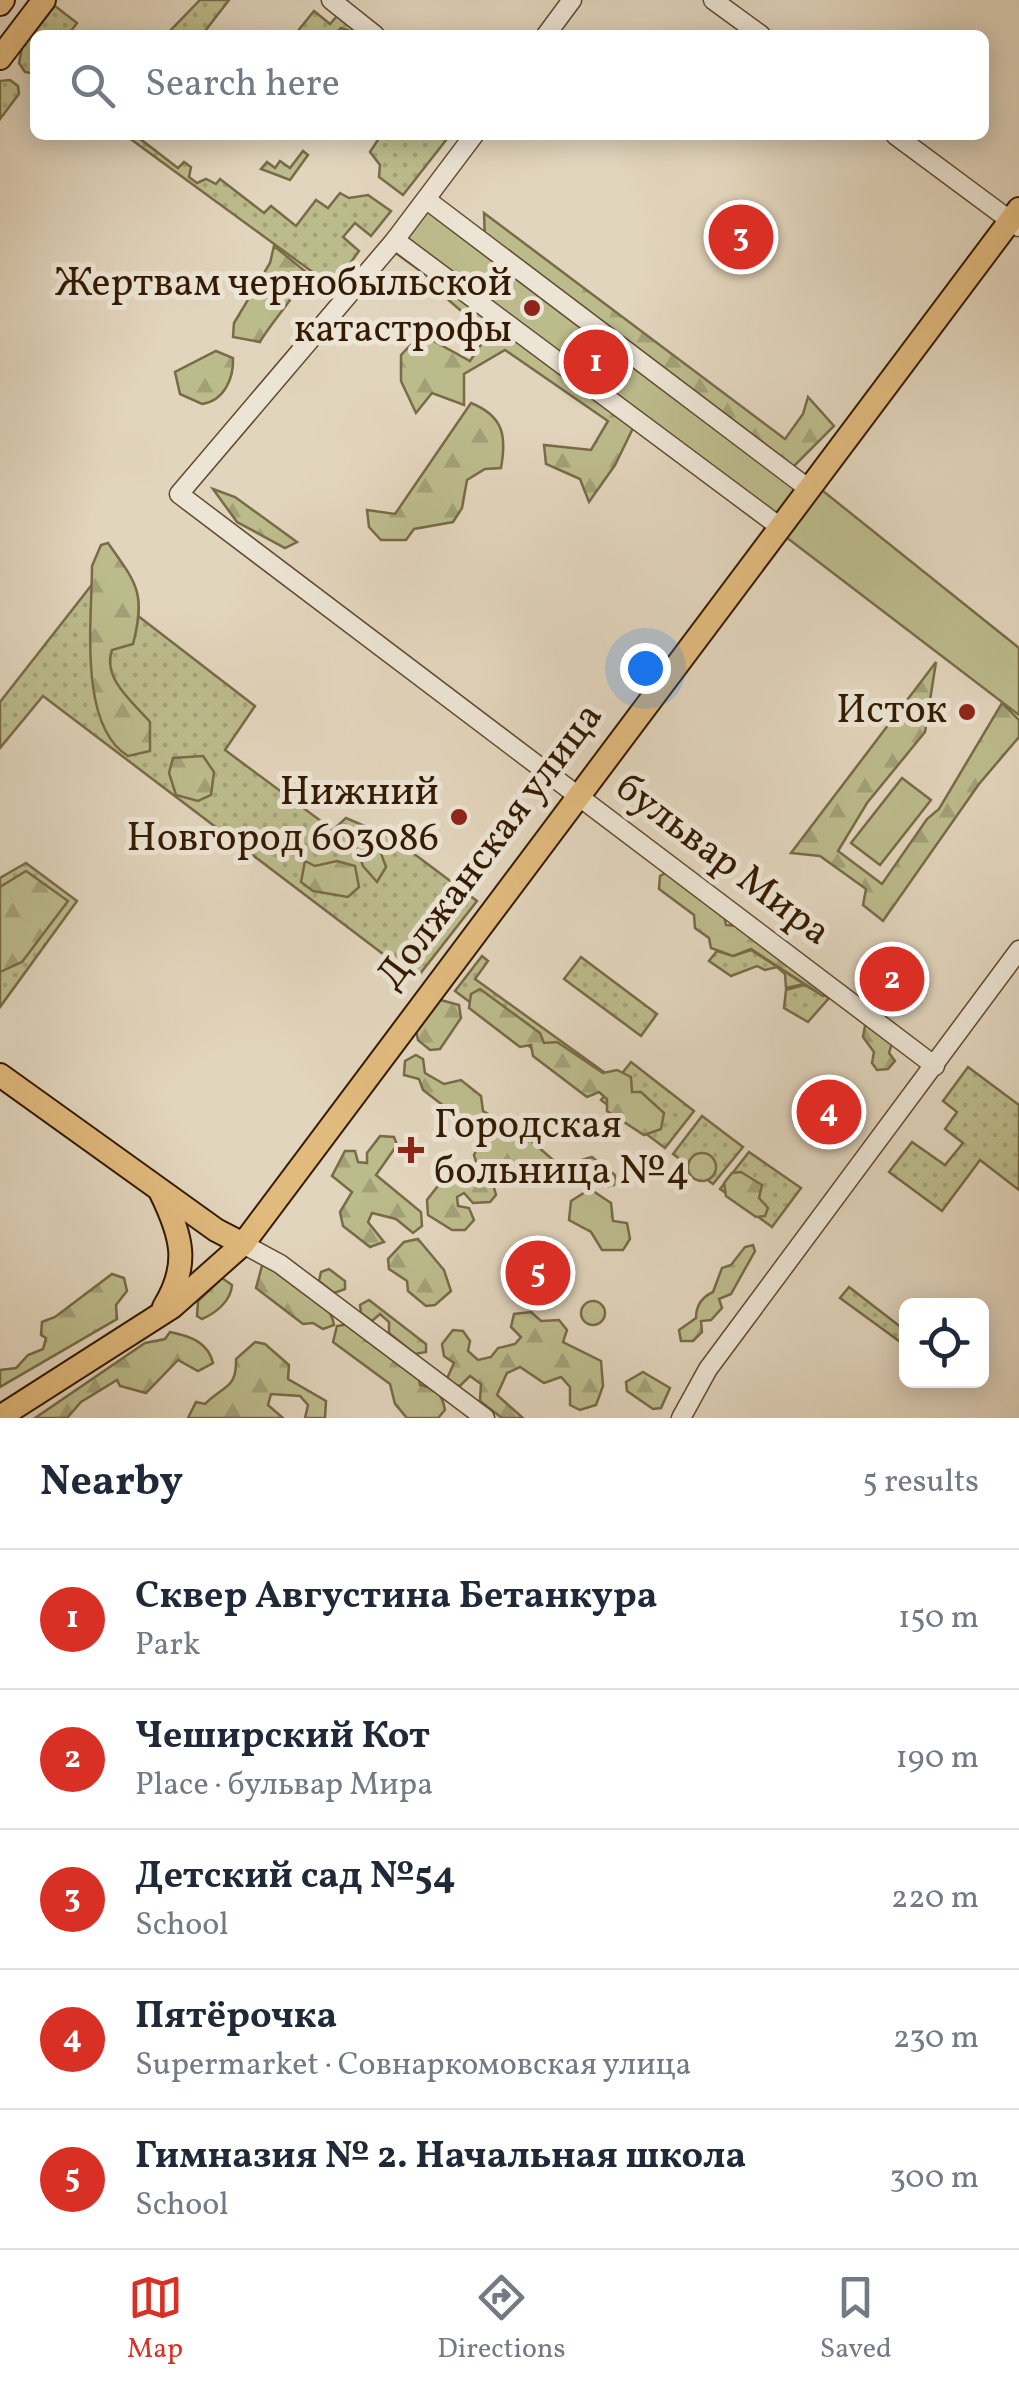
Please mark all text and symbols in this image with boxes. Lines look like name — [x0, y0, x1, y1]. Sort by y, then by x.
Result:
search box — [30, 30, 989, 140]
icon: search — [65, 58, 120, 113]
text: Search here — [145, 59, 340, 112]
pin: 3 — [708, 200, 774, 274]
place label: Жертвам чернобыльской катастрофы — [54, 257, 512, 359]
marker: Жертвам чернобыльской катастрофы — [521, 297, 543, 319]
pin: 1 — [564, 324, 628, 400]
your location — [620, 643, 671, 694]
place label: Исток — [836, 684, 947, 740]
street label: Должанская улица — [364, 692, 618, 1002]
marker: Исток — [956, 701, 978, 723]
street label: бульвар Мира — [603, 761, 841, 961]
place label: Нижний Новгород 603086 — [127, 766, 439, 868]
marker: Нижний Новгород 603086 — [448, 806, 470, 828]
pin: 2 — [860, 942, 924, 1016]
pin: 4 — [796, 1074, 862, 1150]
place label: Городская больница №4 — [434, 1099, 690, 1201]
marker: Городская больница №4 — [398, 1137, 424, 1163]
pin: 5 — [506, 1236, 570, 1310]
map controls — [899, 1298, 989, 1388]
button: locate — [899, 1298, 989, 1388]
text: Nearby — [40, 1454, 183, 1513]
text: 5 results — [862, 1461, 979, 1505]
text: Сквер Августина Бетанкура — [135, 1571, 657, 1624]
text: 1 — [66, 1597, 79, 1641]
text: 150 m — [898, 1597, 979, 1641]
text: Park — [135, 1624, 200, 1668]
text: Чеширский Кот — [135, 1711, 430, 1764]
text: 2 — [64, 1737, 81, 1781]
text: 190 m — [895, 1737, 979, 1781]
text: Place · бульвар Мира — [135, 1764, 433, 1808]
text: Детский сад №54 — [135, 1851, 456, 1904]
text: 3 — [64, 1877, 81, 1921]
text: 220 m — [891, 1877, 979, 1921]
text: School — [135, 1904, 229, 1948]
text: Пятёрочка — [135, 1991, 337, 2044]
text: 4 — [63, 2017, 82, 2061]
text: 230 m — [893, 2017, 979, 2061]
text: Supermarket · Совнаркомовская улица — [135, 2044, 691, 2088]
text: Гимназия № 2. Начальная школа — [135, 2131, 746, 2184]
text: 5 — [65, 2157, 80, 2201]
text: 300 m — [889, 2157, 979, 2201]
text: School — [135, 2184, 229, 2228]
tab: Map — [127, 2270, 183, 2369]
tab: Directions — [437, 2270, 566, 2369]
tab: Saved — [820, 2270, 892, 2369]

